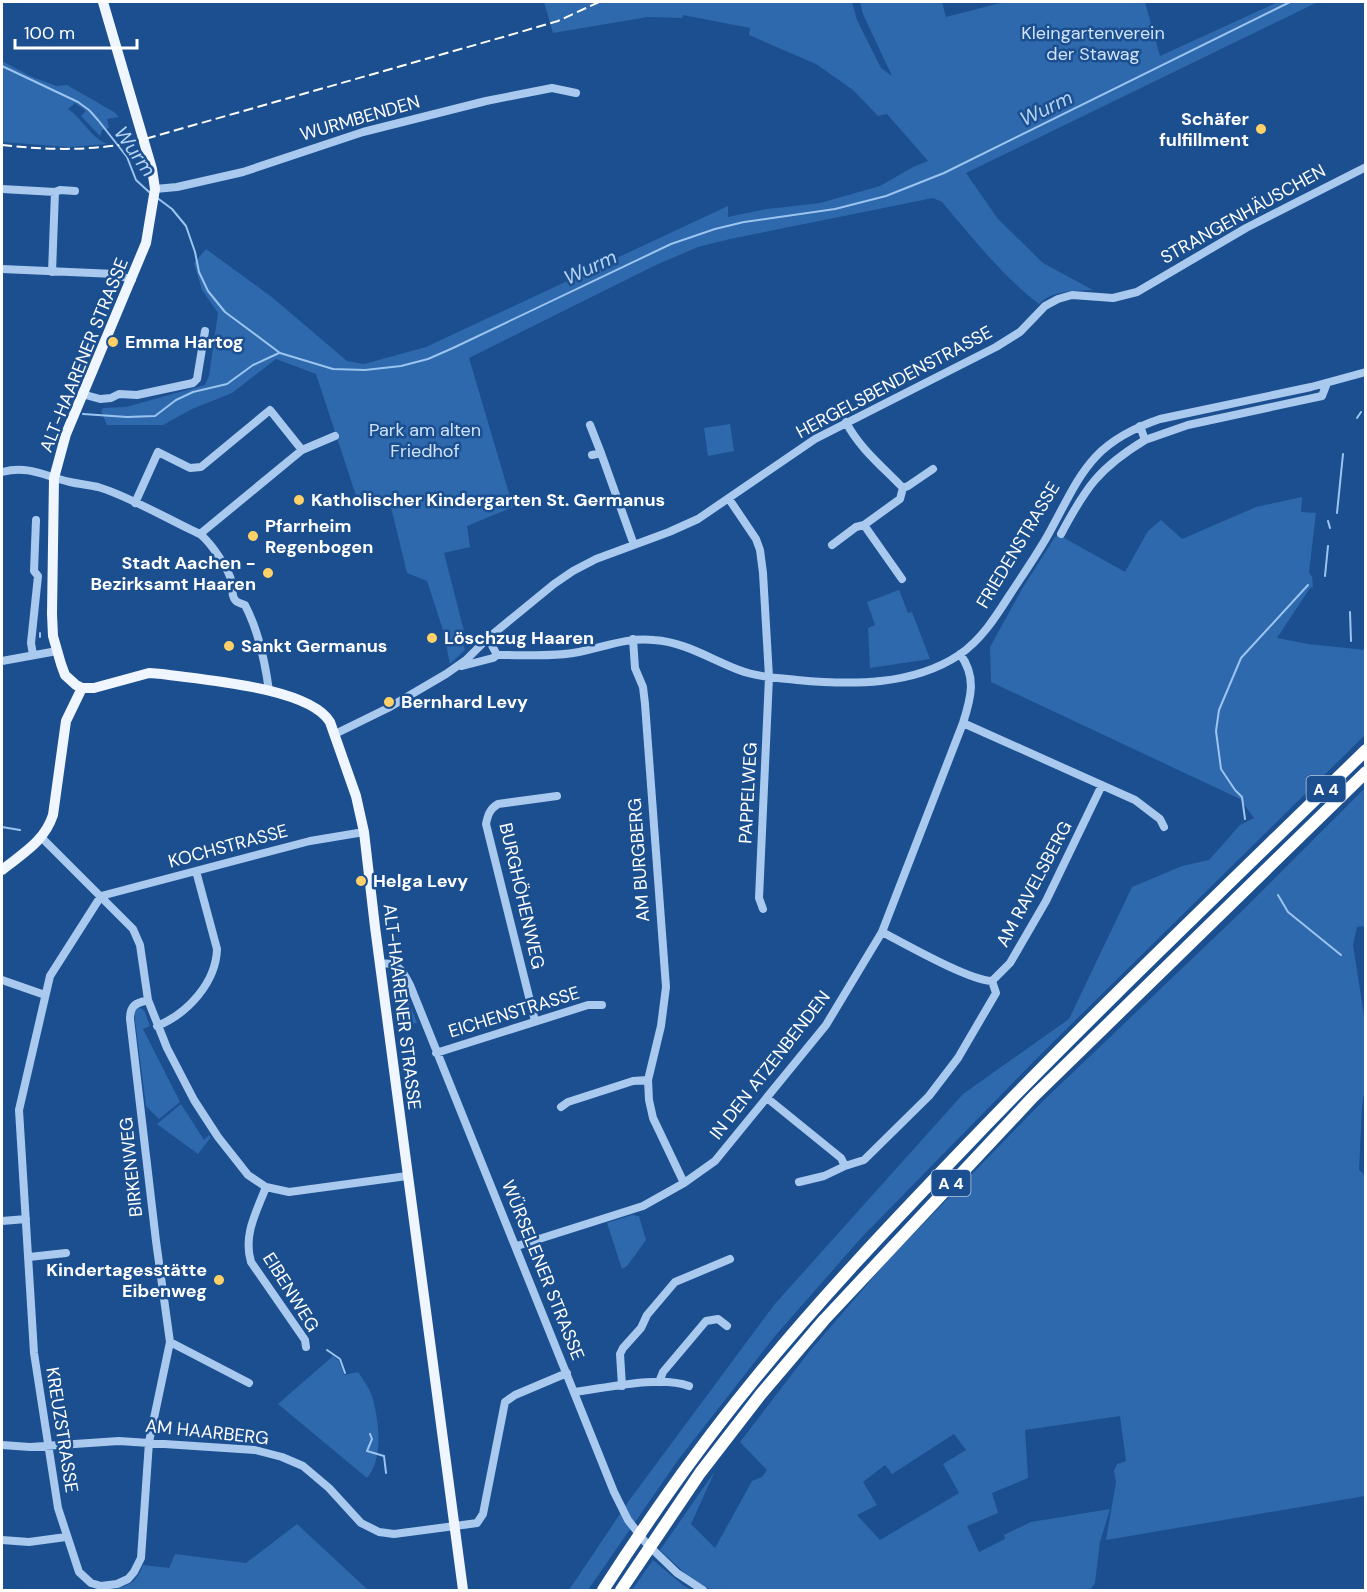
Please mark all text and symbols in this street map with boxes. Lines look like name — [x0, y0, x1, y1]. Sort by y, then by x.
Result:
scale bar — [15, 12, 136, 50]
text: 100 m — [24, 21, 75, 45]
park label: Kleingartenverein der Stawag — [1021, 21, 1165, 66]
water label: Wurm — [1015, 84, 1077, 132]
street label: WURMBENDEN — [297, 89, 423, 147]
place label: Schäfer fulfillment — [1159, 107, 1249, 152]
water label: Wurm — [108, 121, 162, 181]
marker: Schäfer fulfillment — [1254, 122, 1268, 136]
street label: STRANGENHÄUSCHEN — [1156, 159, 1330, 269]
water label: Wurm — [559, 243, 621, 291]
street label: ALT-HAARENER STRASSE — [34, 254, 134, 456]
street label: HERGELSBENDENSTRASSE — [792, 320, 996, 444]
place label: Emma Hartog — [125, 330, 244, 354]
marker: Emma Hartog — [106, 335, 120, 349]
park label: Park am alten Friedhof — [369, 418, 481, 463]
street label: FRIEDENSTRASSE — [971, 477, 1065, 613]
place label: Katholischer Kindergarten St. Germanus — [311, 488, 665, 512]
marker: Katholischer Kindergarten St. Germanus — [292, 493, 306, 507]
place label: Pfarrheim Regenbogen — [265, 514, 373, 559]
marker: Pfarrheim Regenbogen — [246, 529, 260, 543]
place label: Stadt Aachen - Bezirksamt Haaren — [90, 551, 256, 596]
marker: Stadt Aachen - Bezirksamt Haaren — [261, 566, 275, 580]
place label: Löschzug Haaren — [444, 626, 594, 650]
marker: Löschzug Haaren — [425, 631, 439, 645]
place label: Sankt Germanus — [241, 634, 387, 658]
marker: Sankt Germanus — [222, 639, 236, 653]
place label: Bernhard Levy — [401, 690, 528, 714]
marker: Bernhard Levy — [382, 695, 396, 709]
street label: PAPPELWEG — [733, 742, 763, 844]
road number: A 4 — [1306, 776, 1346, 802]
street label: AM BURGBERG — [623, 797, 655, 923]
street label: AM RAVELSBERG — [991, 817, 1077, 951]
street label: KOCHSTRASSE — [166, 819, 290, 873]
street label: BURGHÖHENWEG — [494, 821, 550, 971]
place label: Helga Levy — [373, 869, 468, 893]
marker: Helga Levy — [354, 874, 368, 888]
street label: ALT-HAARENER STRASSE — [377, 903, 427, 1111]
street label: EICHENSTRASSE — [445, 981, 583, 1043]
street label: IN DEN ATZENBENDEN — [704, 986, 836, 1144]
street label: BIRKENWEG — [114, 1116, 148, 1218]
road number: A 4 — [932, 1170, 970, 1196]
street label: WÜRSELENER STRASSE — [496, 1176, 590, 1364]
street label: EIBENWEG — [257, 1248, 325, 1336]
place label: Kindertagesstätte Eibenweg — [46, 1258, 207, 1303]
marker: Kindertagesstätte Eibenweg — [212, 1273, 226, 1287]
street label: KREUZSTRASSE — [40, 1365, 84, 1495]
street label: AM HAARBERG — [144, 1414, 270, 1450]

